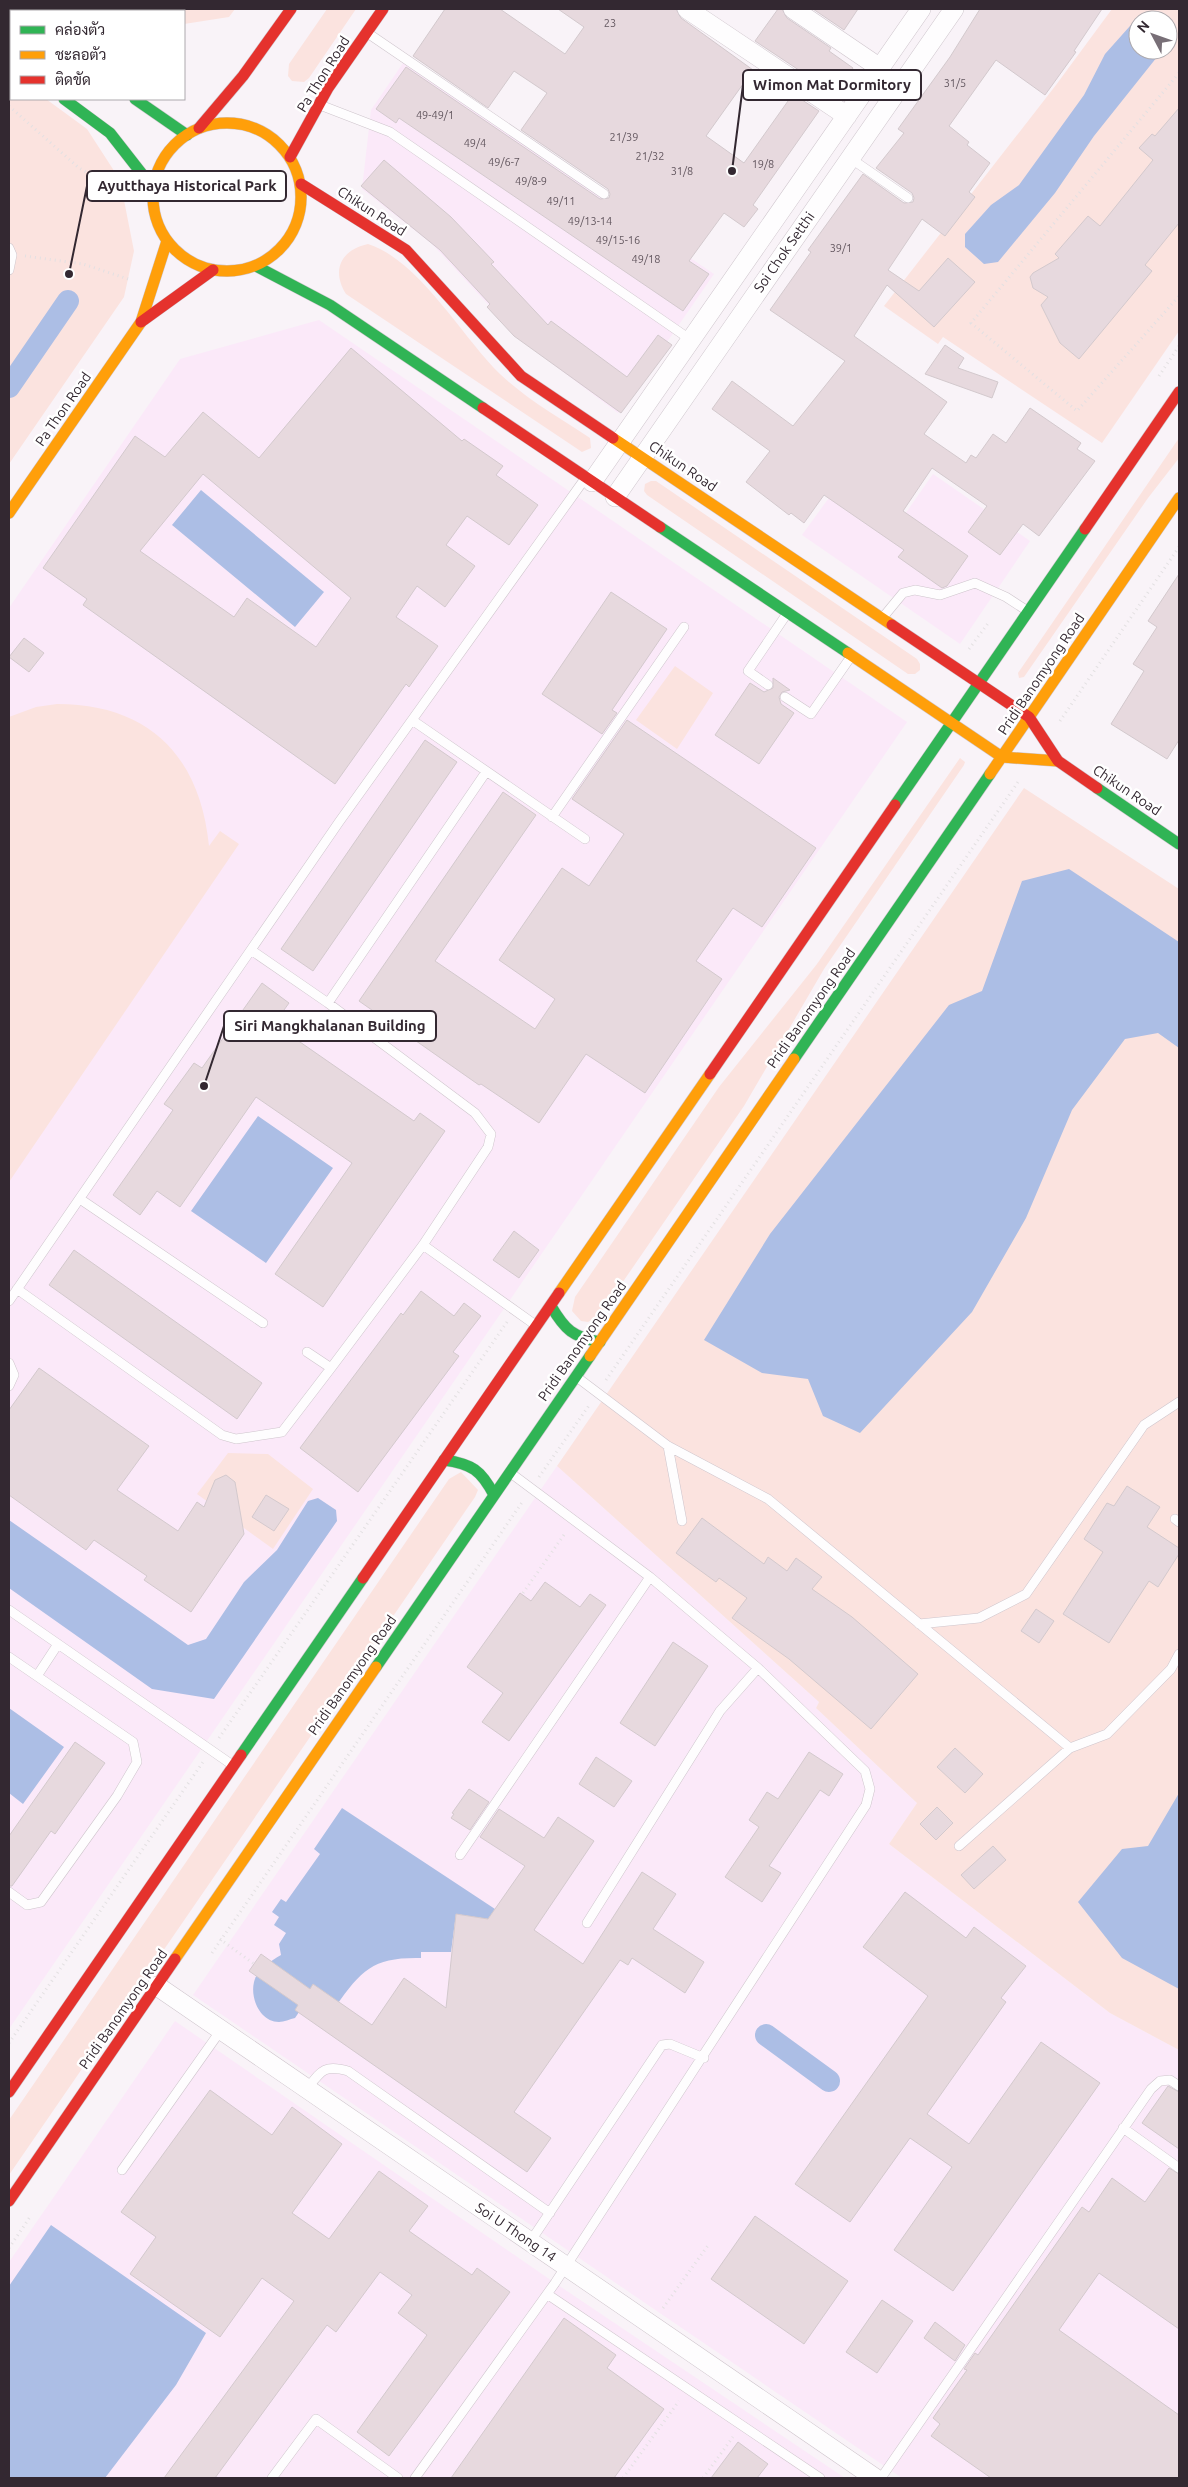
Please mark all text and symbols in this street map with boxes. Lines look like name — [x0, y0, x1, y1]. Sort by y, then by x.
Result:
legend — [10, 10, 185, 100]
north arrow — [1128, 10, 1178, 60]
house number: 23 — [604, 17, 616, 29]
text: N — [1134, 17, 1153, 36]
text: คล่องตัว — [55, 20, 105, 38]
street label: Pa Thon Road — [293, 33, 353, 115]
text: ชะลอตัว — [55, 46, 106, 63]
callout: Wimon Mat Dormitory — [743, 70, 921, 100]
text: ติดขัด — [55, 71, 91, 88]
text: Wimon Mat Dormitory — [753, 76, 911, 93]
house number: 31/5 — [944, 77, 966, 89]
house number: 49-49/1 — [416, 109, 454, 121]
house number: 21/39 — [610, 131, 638, 143]
house number: 49/4 — [464, 137, 486, 149]
house number: 21/32 — [636, 150, 664, 162]
house number: 49/6-7 — [488, 156, 520, 168]
house number: 19/8 — [752, 158, 774, 170]
house number: 31/8 — [671, 165, 693, 177]
callout: Ayutthaya Historical Park — [87, 171, 286, 201]
house number: 49/8-9 — [515, 175, 547, 187]
text: Ayutthaya Historical Park — [97, 177, 277, 194]
street label: Chikun Road — [335, 183, 409, 239]
house number: 49/11 — [547, 195, 575, 207]
street label: Soi Chok Setthi — [750, 209, 818, 295]
house number: 49/13-14 — [568, 215, 612, 227]
house number: 49/15-16 — [596, 234, 640, 246]
house number: 39/1 — [830, 242, 852, 254]
house number: 49/18 — [632, 253, 660, 265]
street label: Pa Thon Road — [32, 369, 94, 449]
street label: Chikun Road — [646, 437, 720, 495]
street label: Pridi Banomyong Road — [994, 610, 1088, 738]
street label: Chikun Road — [1090, 761, 1164, 819]
street label: Pridi Banomyong Road — [764, 945, 858, 1071]
callout: Siri Mangkhalanan Building — [224, 1011, 436, 1041]
text: Siri Mangkhalanan Building — [234, 1017, 426, 1034]
street label: Pridi Banomyong Road — [535, 1278, 629, 1404]
street label: Pridi Banomyong Road — [305, 1612, 399, 1738]
street label: Pridi Banomyong Road — [76, 1946, 170, 2072]
street label: Soi U Thong 14 — [473, 2199, 559, 2265]

